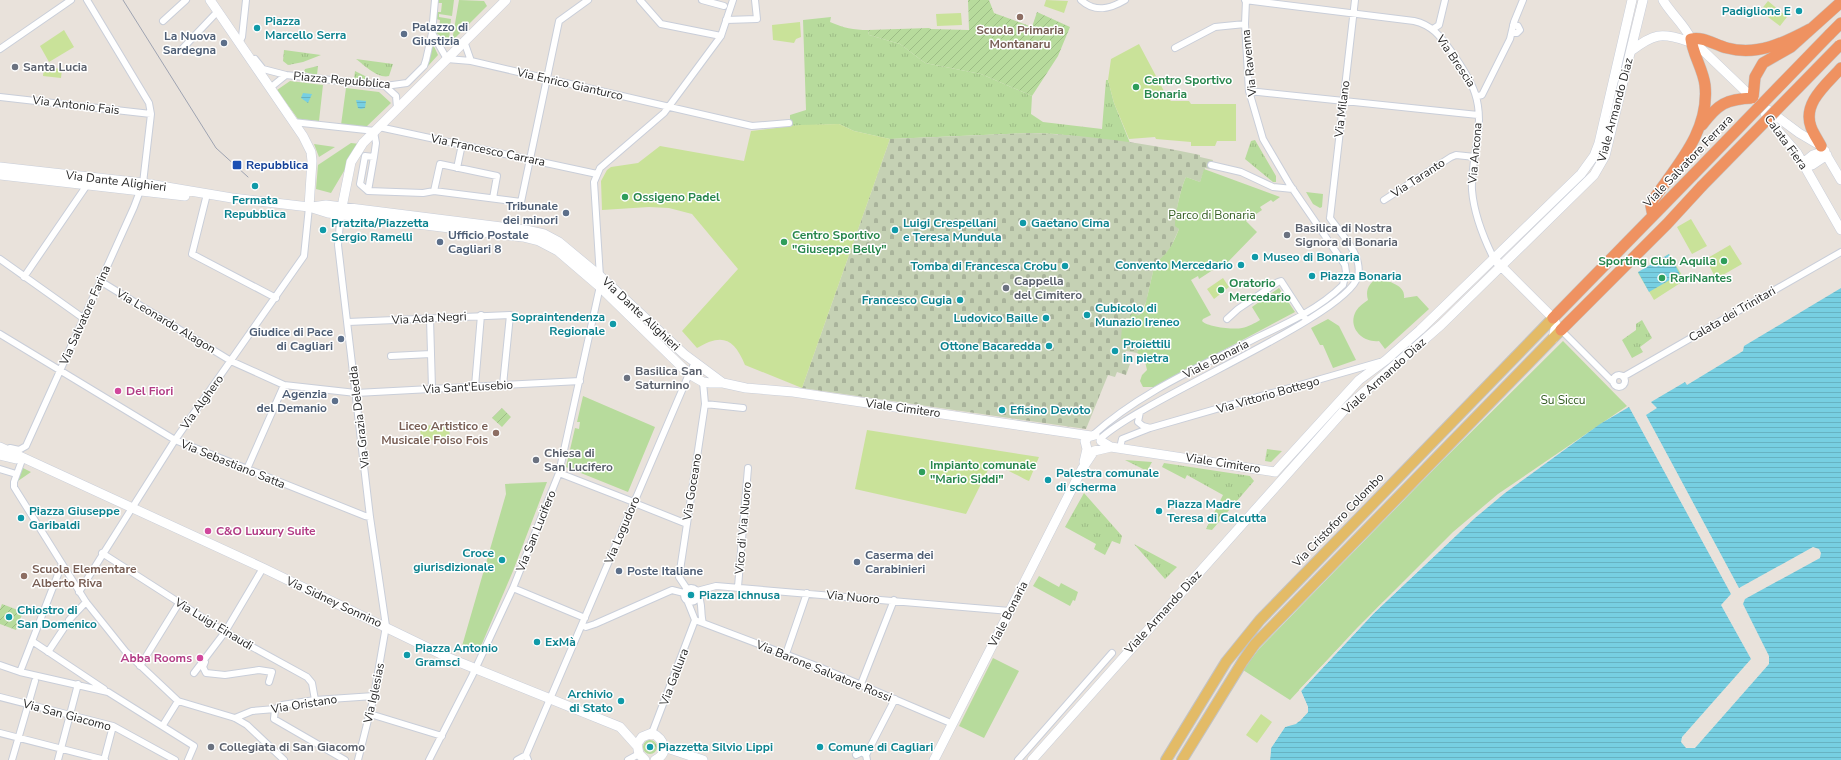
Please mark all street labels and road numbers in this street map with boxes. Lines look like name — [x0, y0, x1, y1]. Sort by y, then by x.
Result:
street label: Via Ravenna — [1238, 29, 1261, 98]
street label: Via Brescia — [1432, 31, 1479, 90]
street label: Viale Armando Diaz — [1593, 56, 1637, 165]
street label: Via Enrico Gianturco — [514, 64, 625, 104]
street label: Piazza Repubblica — [293, 68, 391, 92]
street label: Via Milano — [1330, 79, 1353, 139]
street label: Via Antonio Fais — [31, 92, 121, 118]
street label: Viale Salvatore Ferrara — [1639, 111, 1736, 211]
street label: Calata Fiera — [1761, 111, 1811, 173]
street label: Via Ancona — [1464, 122, 1486, 185]
street label: Via Francesco Carrara — [428, 130, 547, 170]
street label: Via Taranto — [1387, 154, 1448, 202]
street label: Via Dante Alighieri — [64, 167, 167, 195]
street label: Via Salvatore Farina — [55, 263, 114, 368]
street label: Via Dante Alighieri — [598, 273, 684, 354]
street label: Calata dei Trinitari — [1686, 283, 1778, 345]
street label: Via Leonardo Alagon — [112, 284, 219, 357]
street label: Via Ada Negri — [390, 308, 467, 328]
street label: Viale Armando Diaz — [1338, 334, 1430, 418]
street label: Viale Bonaria — [1179, 336, 1252, 383]
street label: Via Grazia Deledda — [345, 365, 373, 470]
street label: Via Alghero — [176, 371, 227, 433]
street label: Via Vittorio Bottego — [1214, 373, 1322, 418]
street label: Via Sant'Eusebio — [422, 377, 514, 397]
street label: Viale Cimitero — [863, 395, 942, 421]
street label: Via Sebastiano Satta — [177, 435, 288, 492]
street label: Viale Cimitero — [1183, 449, 1262, 477]
street label: Via Goceano — [679, 452, 705, 523]
street label: Via Cristoforo Colombo — [1288, 469, 1387, 571]
street label: Vico di Via Nuoro — [731, 481, 755, 576]
street label: Via San Lucifero — [512, 488, 560, 575]
street label: Via Logudoro — [600, 493, 644, 567]
street label: Viale Armando Diaz — [1121, 566, 1205, 658]
street label: Via Sidney Sonnino — [283, 572, 385, 631]
street label: Viale Bonaria — [984, 578, 1031, 651]
street label: Via Nuoro — [825, 587, 881, 607]
street label: Via Luigi Einaudi — [171, 594, 256, 654]
street label: Via Barone Salvatore Rossi — [753, 636, 894, 706]
street label: Via Gallura — [655, 646, 692, 709]
street label: Via Iglesias — [360, 661, 388, 726]
street label: Via Oristano — [269, 691, 338, 717]
street label: Via San Giacomo — [20, 695, 113, 735]

